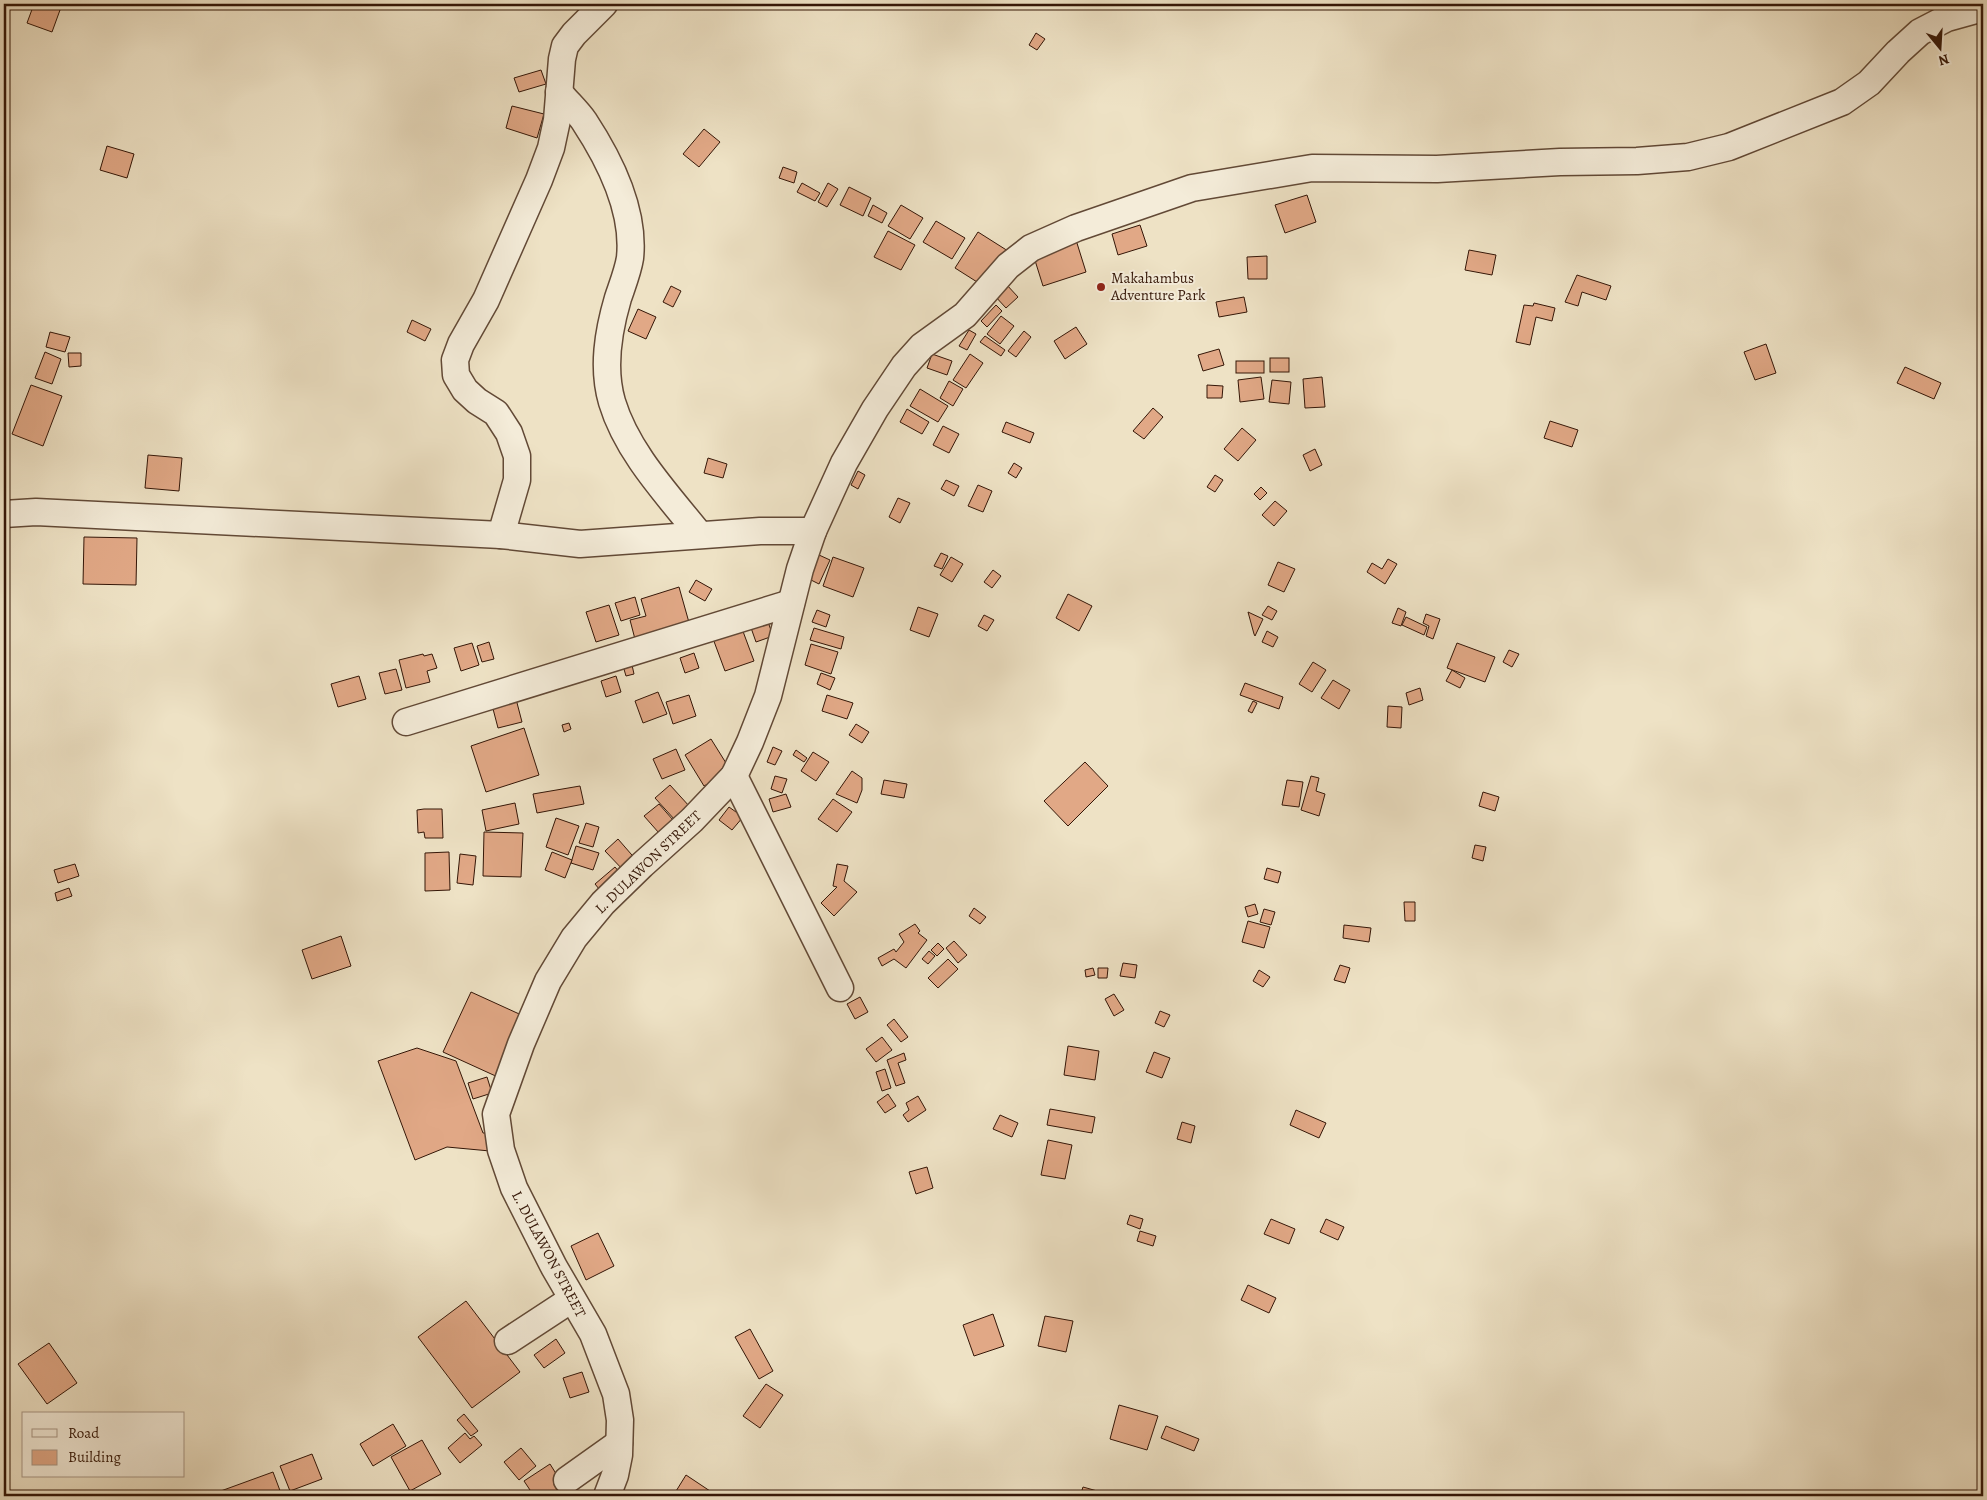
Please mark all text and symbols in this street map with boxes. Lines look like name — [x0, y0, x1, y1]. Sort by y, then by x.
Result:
north arrow — [1914, 22, 1964, 72]
text: N — [1936, 49, 1952, 70]
place label: Makahambus Adventure Park — [1110, 268, 1206, 305]
marker: Makahambus Adventure Park — [1095, 281, 1107, 293]
street label: L. DULAWON STREET — [590, 805, 706, 918]
street label: L. DULAWON STREET — [507, 1187, 591, 1321]
legend — [22, 1412, 185, 1478]
text: Road — [68, 1423, 100, 1443]
text: Building — [68, 1447, 121, 1467]

